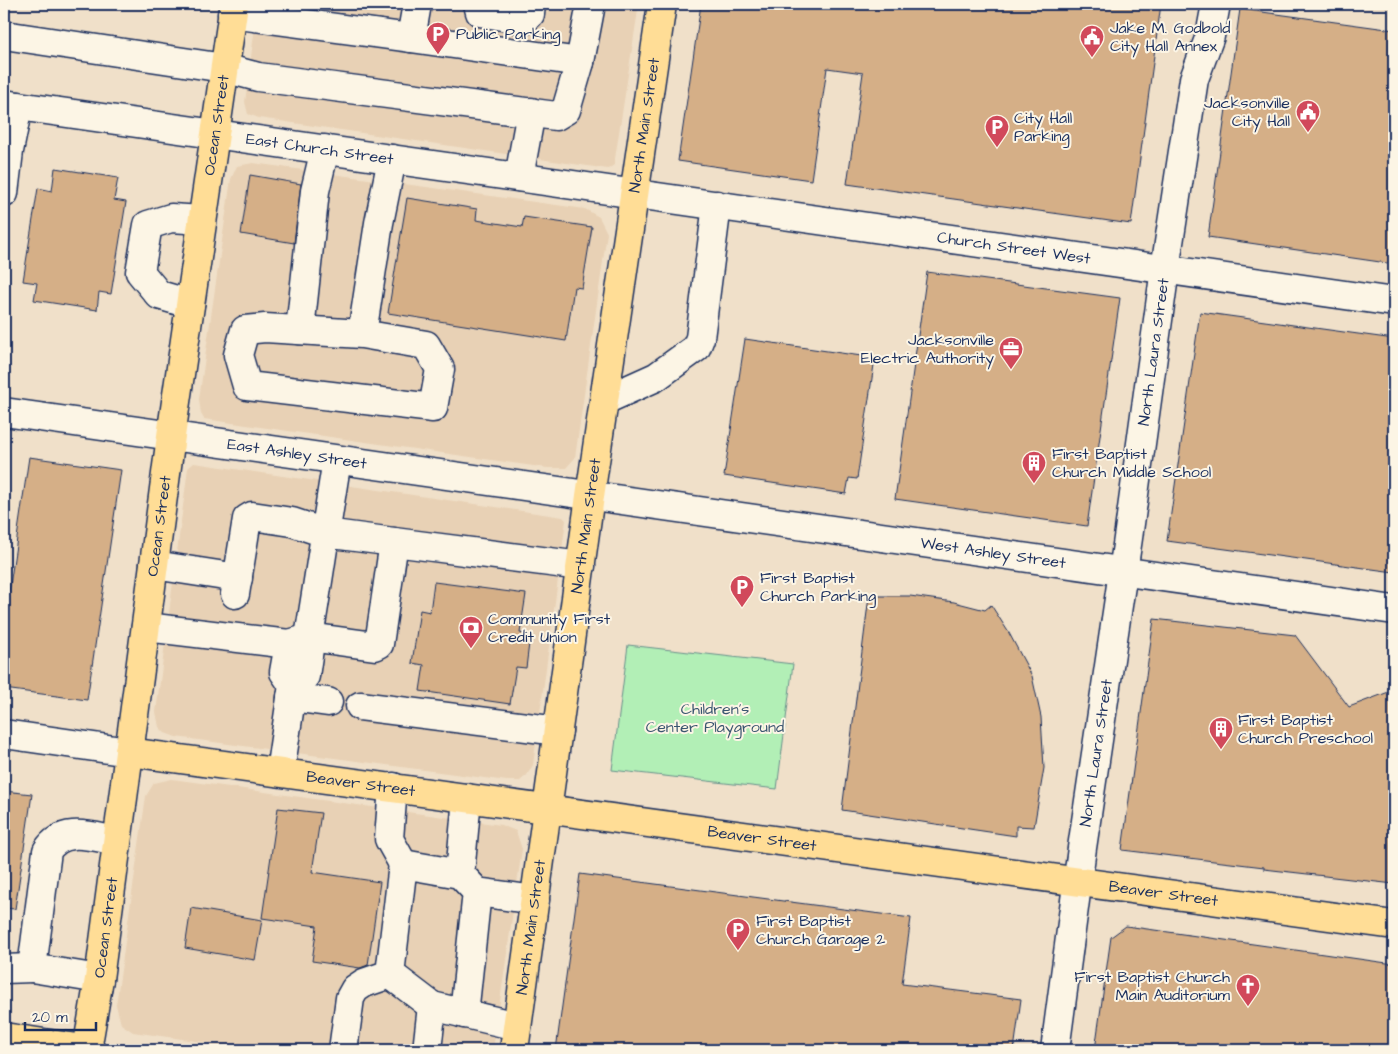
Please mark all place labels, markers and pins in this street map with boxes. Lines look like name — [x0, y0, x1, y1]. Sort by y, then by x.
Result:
place label: Jake M. Godbold City Hall Annex — [1110, 17, 1230, 58]
parking icon: Public Parking — [425, 21, 451, 55]
place label: Public Parking — [456, 23, 560, 46]
public building icon: Jake M. Godbold City Hall Annex — [1079, 24, 1105, 58]
place label: Jacksonville City Hall — [1204, 92, 1290, 133]
public building icon: Jacksonville City Hall — [1295, 99, 1321, 133]
place label: City Hall Parking — [1014, 107, 1072, 148]
parking icon: City Hall Parking — [984, 114, 1010, 148]
place label: Jacksonville Electric Authority — [861, 329, 994, 370]
office icon: Jacksonville Electric Authority — [998, 336, 1024, 370]
place label: First Baptist Church Middle School — [1052, 443, 1211, 483]
building icon: First Baptist Church Middle School — [1021, 450, 1047, 484]
place label: First Baptist Church Parking — [760, 567, 876, 608]
parking icon: First Baptist Church Parking — [729, 574, 755, 608]
place label: Community First Credit Union — [488, 608, 611, 648]
bank icon: Community First Credit Union — [458, 615, 484, 649]
place label: First Baptist Church Preschool — [1238, 709, 1373, 749]
building icon: First Baptist Church Preschool — [1208, 716, 1234, 750]
place label: First Baptist Church Garage 2 — [756, 910, 885, 951]
parking icon: First Baptist Church Garage 2 — [725, 917, 751, 951]
place label: First Baptist Church Main Auditorium — [1074, 966, 1231, 1006]
church icon: First Baptist Church Main Auditorium — [1235, 973, 1261, 1007]

